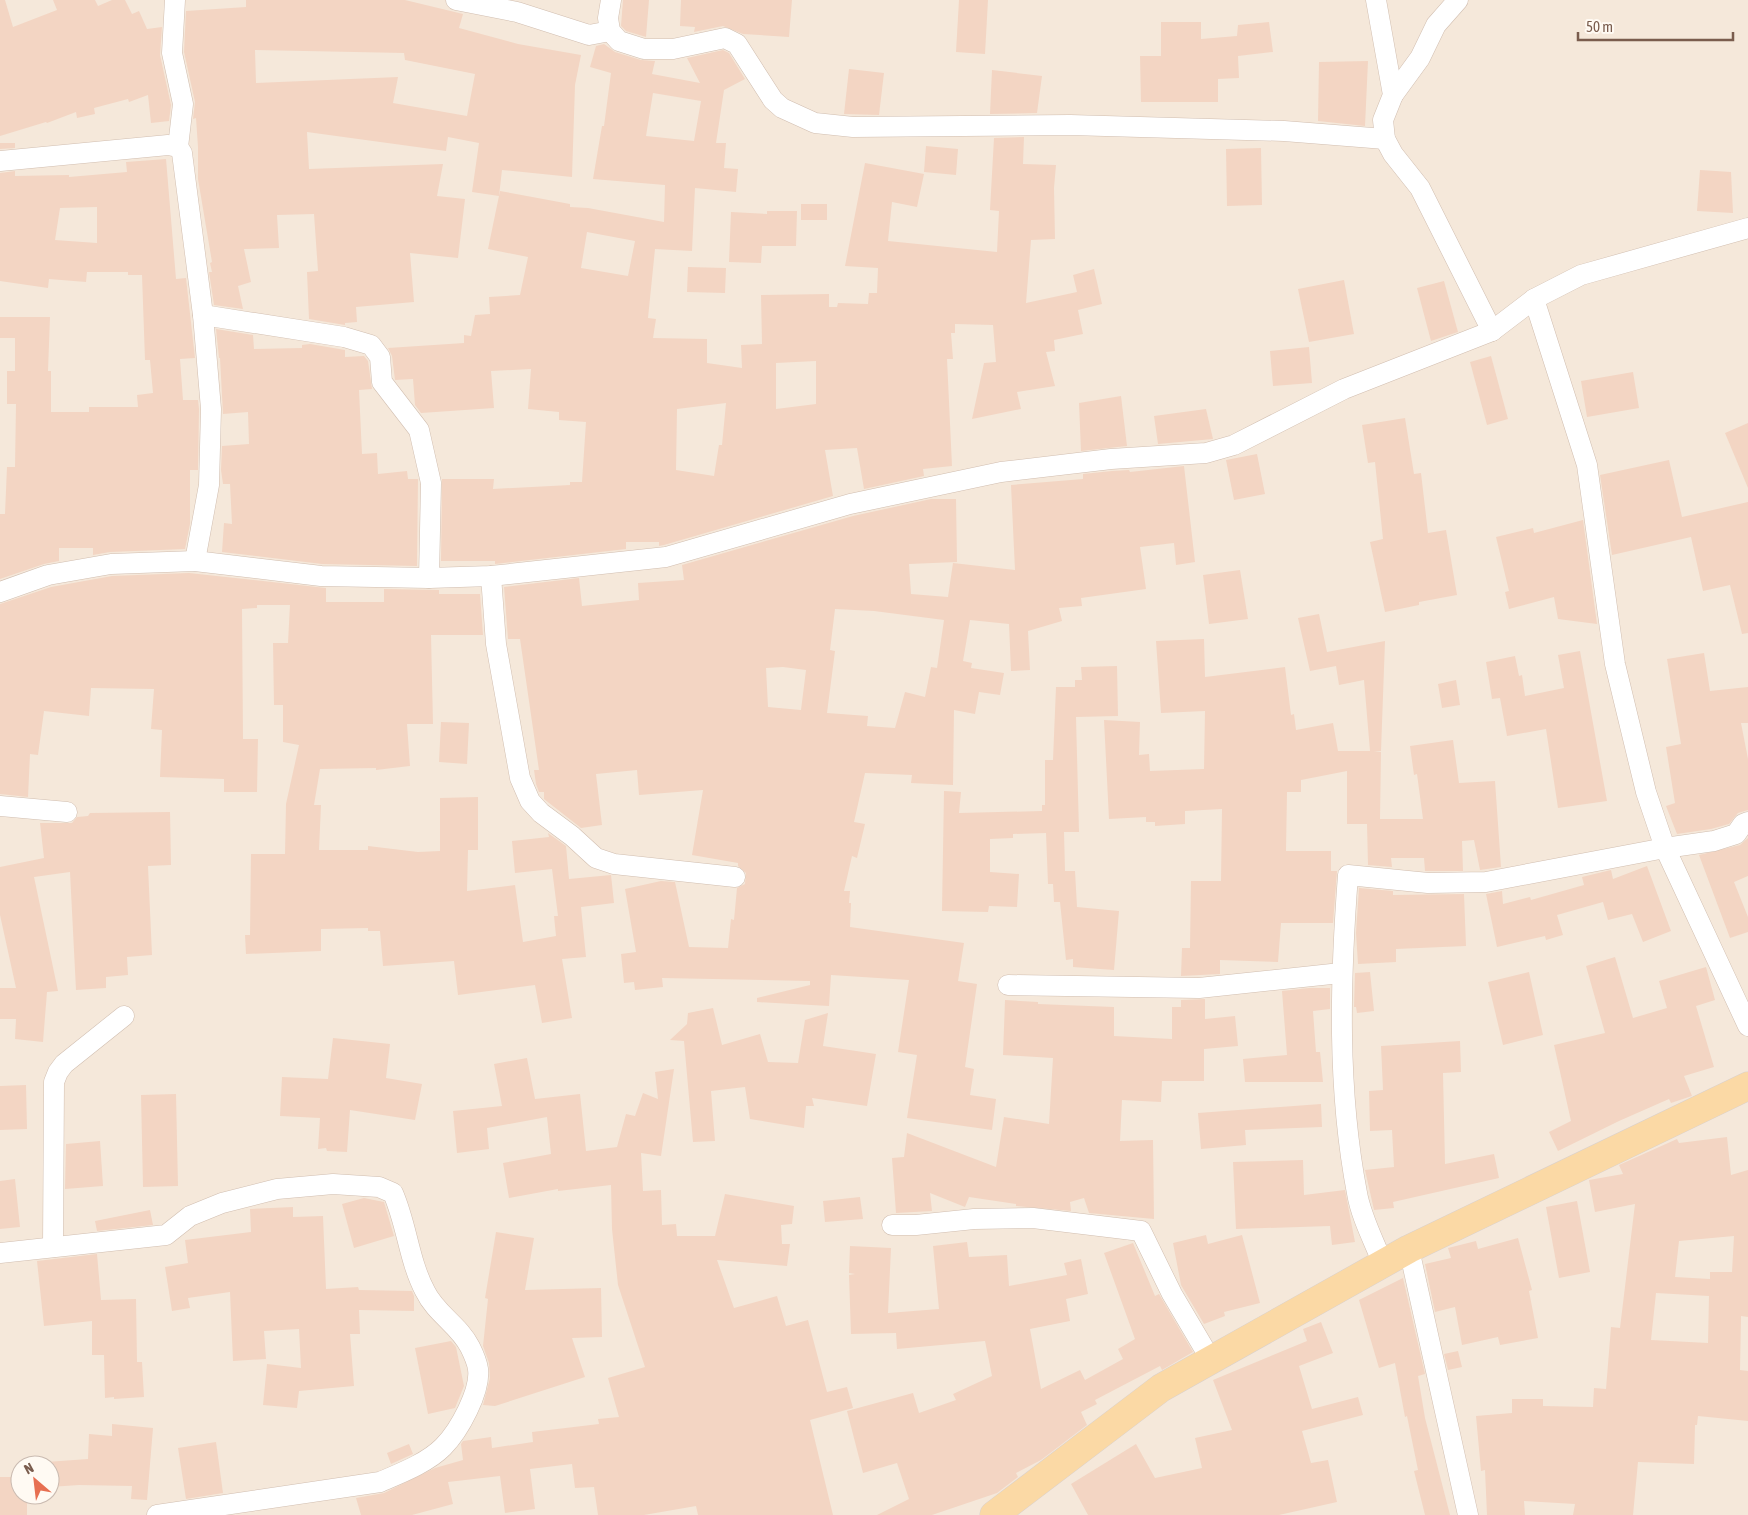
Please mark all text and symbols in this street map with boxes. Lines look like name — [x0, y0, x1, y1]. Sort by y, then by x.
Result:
scale bar — [1578, 10, 1733, 42]
text: 50 m — [1586, 18, 1613, 35]
north arrow — [10, 1455, 60, 1505]
text: N — [21, 1460, 36, 1478]

